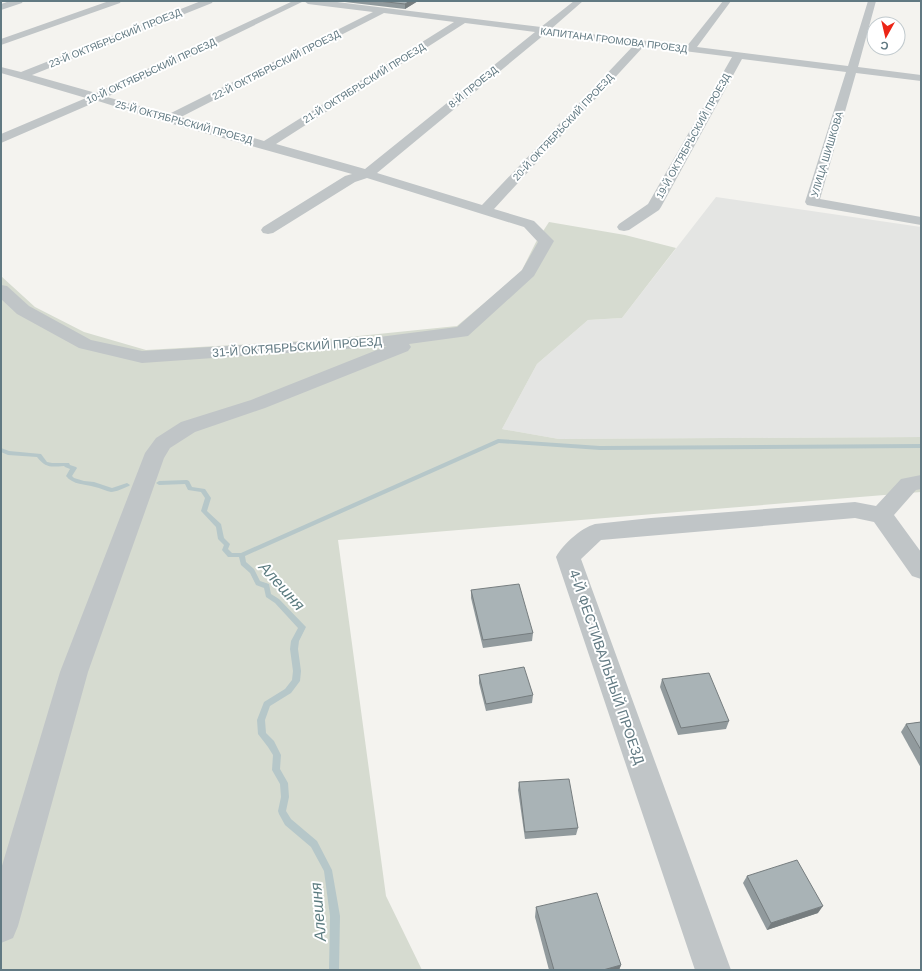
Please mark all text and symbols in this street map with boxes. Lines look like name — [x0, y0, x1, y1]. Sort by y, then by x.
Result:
street label: 23-Й ОКТЯБРЬСКИЙ ПРОЕЗД — [47, 5, 183, 70]
north arrow — [866, 16, 906, 56]
street label: КАПИТАНА ГРОМОВА ПРОЕЗД — [540, 26, 688, 55]
street label: 22-Й ОКТЯБРЬСКИЙ ПРОЕЗД — [210, 27, 342, 102]
street label: 10-Й ОКТЯБРЬСКИЙ ПРОЕЗД — [84, 35, 218, 106]
text: С — [880, 39, 889, 52]
street label: 21-Й ОКТЯБРЬСКИЙ ПРОЕЗД — [301, 40, 427, 125]
street label: 8-Й ПРОЕЗД — [446, 63, 500, 110]
street label: 20-Й ОКТЯБРЬСКИЙ ПРОЕЗД — [510, 71, 615, 183]
street label: 19-Й ОКТЯБРЬСКИЙ ПРОЕЗД — [653, 71, 732, 201]
street label: 25-Й ОКТЯБРЬСКИЙ ПРОЕЗД — [114, 97, 254, 146]
street label: УЛИЦА ШИШКОВА — [809, 110, 845, 198]
street label: 31-Й ОКТЯБРЬСКИЙ ПРОЕЗД — [212, 333, 382, 360]
water label: Алешня — [255, 558, 308, 614]
street label: 4-Й ФЕСТИВАЛЬНЫЙ ПРОЕЗД — [566, 567, 649, 767]
water label: Алешня — [307, 881, 329, 943]

